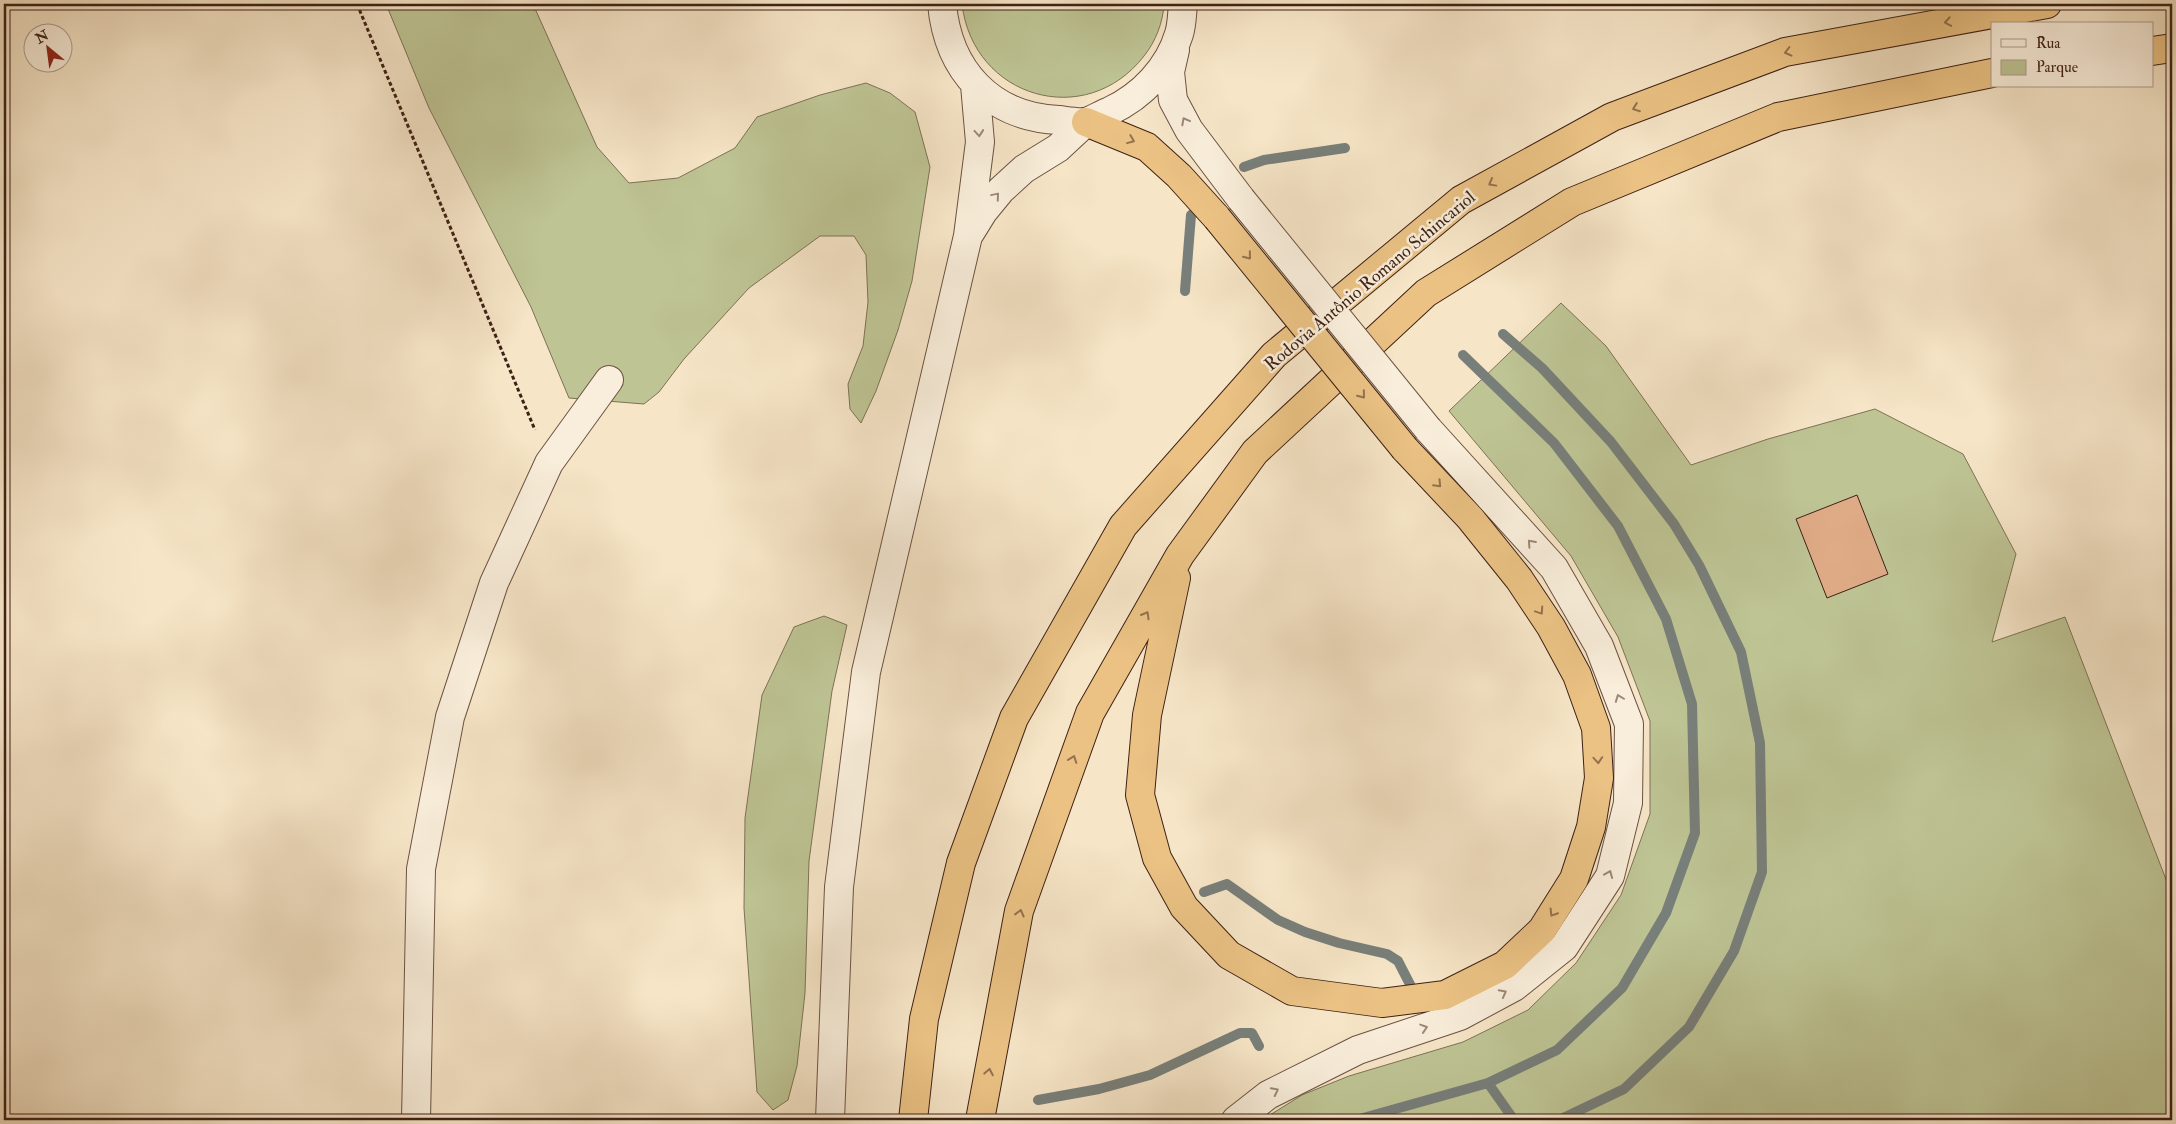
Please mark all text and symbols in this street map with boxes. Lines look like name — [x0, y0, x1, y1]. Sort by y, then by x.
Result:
one-way arrow — [1943, 16, 1952, 27]
north arrow — [22, 22, 72, 72]
legend — [1991, 22, 2154, 88]
text: N — [31, 26, 52, 48]
text: Rua — [2036, 34, 2061, 53]
one-way arrow — [1784, 46, 1793, 57]
text: Parque — [2036, 58, 2078, 77]
one-way arrow — [1632, 102, 1641, 112]
one-way arrow — [1181, 117, 1191, 126]
one-way arrow — [973, 130, 984, 138]
one-way arrow — [1126, 134, 1135, 145]
one-way arrow — [1488, 177, 1497, 187]
street label: Rodovia Antônio Romano Schincariol — [1260, 186, 1480, 376]
one-way arrow — [990, 193, 999, 202]
one-way arrow — [1242, 250, 1250, 259]
one-way arrow — [1356, 390, 1365, 399]
one-way arrow — [1432, 479, 1441, 488]
one-way arrow — [1528, 539, 1537, 548]
one-way arrow — [1534, 605, 1543, 614]
one-way arrow — [1140, 611, 1150, 620]
one-way arrow — [1615, 695, 1625, 703]
one-way arrow — [1067, 756, 1077, 764]
one-way arrow — [1592, 756, 1603, 764]
one-way arrow — [1603, 870, 1613, 879]
one-way arrow — [1549, 907, 1559, 916]
one-way arrow — [1014, 909, 1024, 917]
one-way arrow — [1498, 989, 1507, 999]
one-way arrow — [1420, 1023, 1428, 1033]
one-way arrow — [983, 1068, 994, 1077]
one-way arrow — [1270, 1088, 1279, 1098]

